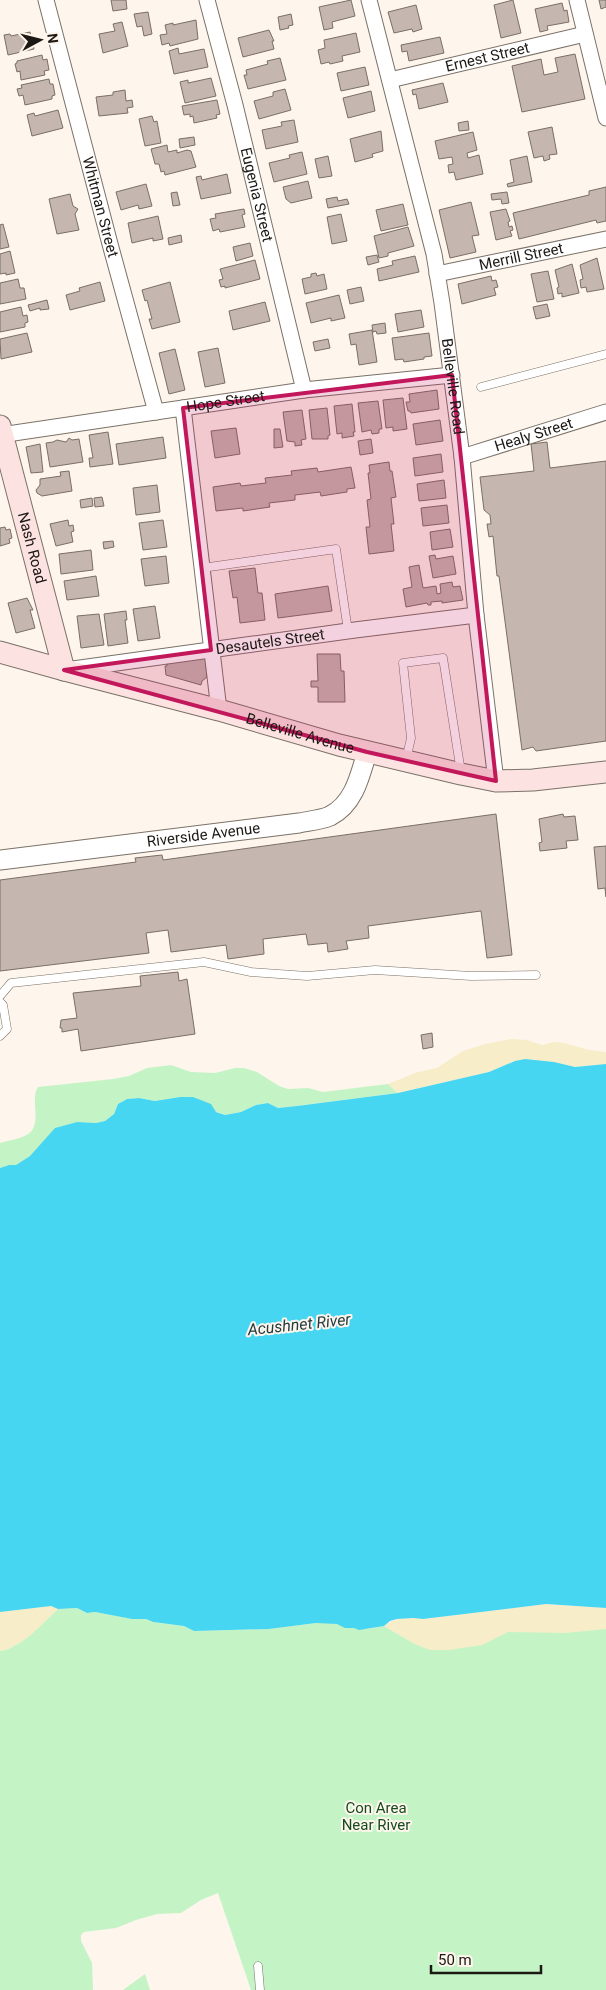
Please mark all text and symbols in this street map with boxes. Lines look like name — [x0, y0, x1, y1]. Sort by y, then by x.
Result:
north arrow — [15, 15, 65, 65]
text: N — [44, 33, 61, 44]
street label: Ernest Street — [443, 38, 531, 76]
street label: Eugenia Street — [237, 146, 277, 244]
street label: Whitman Street — [79, 155, 122, 259]
street label: Merrill Street — [477, 239, 565, 274]
street label: Belleville Road — [438, 337, 468, 436]
street label: Hope Street — [185, 387, 266, 416]
street label: Healy Street — [492, 414, 575, 455]
street label: Nash Road — [14, 510, 50, 586]
street label: Desautels Street — [215, 625, 326, 658]
street label: Belleville Avenue — [244, 709, 356, 757]
street label: Riverside Avenue — [146, 819, 261, 851]
water label: Acushnet River — [246, 1310, 352, 1339]
park label: Con Area Near River — [342, 1799, 410, 1834]
scale bar — [431, 1942, 541, 1974]
text: 50 m — [438, 1951, 472, 1969]

